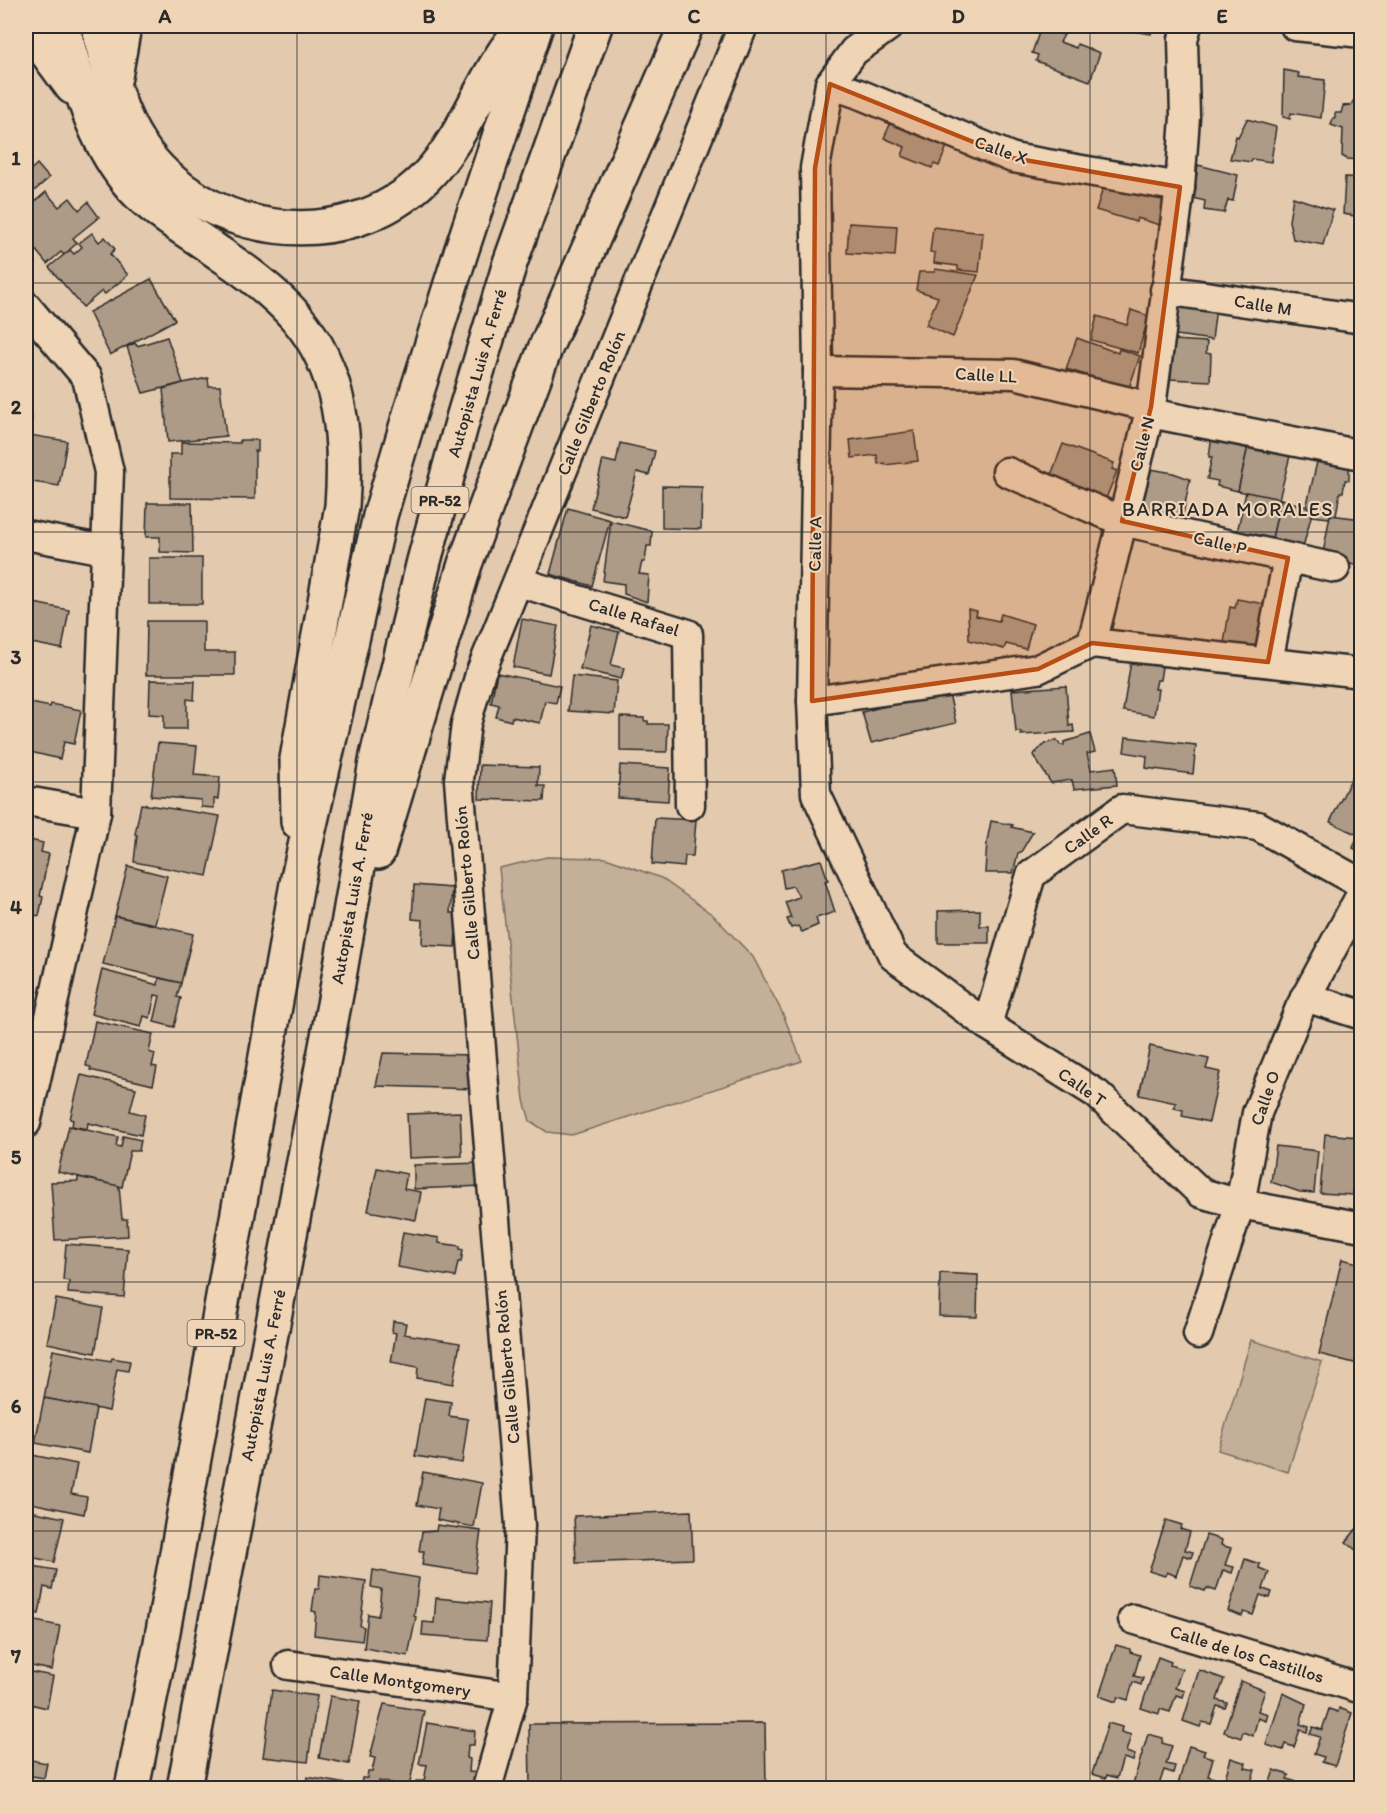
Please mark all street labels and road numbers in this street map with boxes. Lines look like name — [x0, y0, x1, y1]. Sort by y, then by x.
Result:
street label: Calle X — [972, 131, 1030, 169]
street label: Autopista Luis A. Ferré — [442, 286, 512, 460]
street label: Calle M — [1233, 290, 1293, 320]
street label: Calle Gilberto Rolón — [552, 327, 630, 479]
street label: Calle LL — [955, 362, 1017, 388]
street label: Calle N — [1125, 414, 1159, 474]
road number: PR-52 — [412, 487, 468, 513]
street label: Calle A — [804, 516, 826, 572]
street label: Calle P — [1191, 526, 1249, 560]
street label: Calle Rafael — [586, 593, 682, 641]
street label: Calle Gilberto Rolón — [449, 805, 485, 961]
street label: Calle R — [1059, 809, 1117, 859]
street label: Autopista Luis A. Ferré — [326, 810, 378, 986]
street label: Calle T — [1054, 1063, 1110, 1111]
street label: Calle O — [1245, 1068, 1285, 1128]
street label: Autopista Luis A. Ferré — [236, 1287, 290, 1463]
street label: Calle Gilberto Rolón — [489, 1289, 525, 1445]
road number: PR-52 — [188, 1320, 244, 1346]
street label: Calle de los Castillos — [1167, 1620, 1327, 1688]
street label: Calle Montgomery — [328, 1660, 472, 1702]

